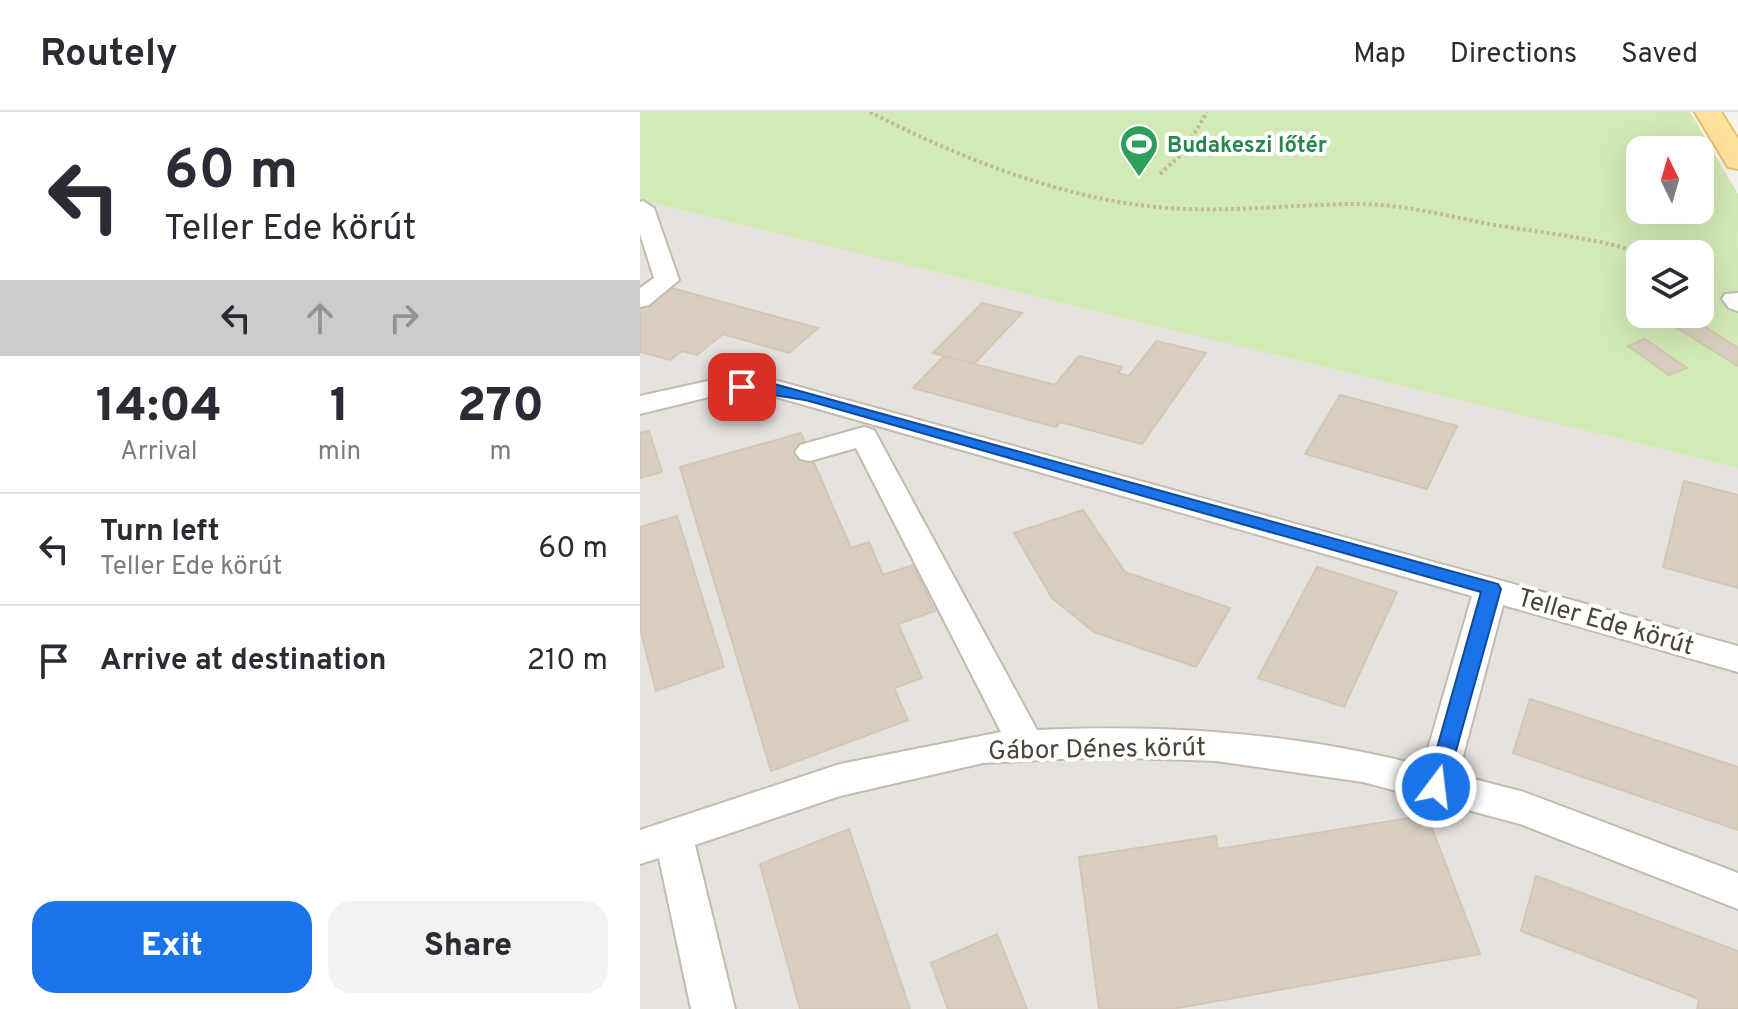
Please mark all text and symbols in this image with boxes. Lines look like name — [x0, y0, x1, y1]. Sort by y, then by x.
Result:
text: Routely — [40, 31, 178, 80]
text: Map — [1353, 37, 1406, 73]
text: Directions — [1450, 37, 1577, 73]
text: Saved — [1621, 37, 1698, 73]
sports icon: Budakeszi lőtér — [1118, 123, 1160, 178]
place label: Budakeszi lőtér — [1167, 133, 1327, 160]
north arrow — [1626, 136, 1714, 224]
map controls — [1626, 136, 1714, 328]
text: 60 m — [164, 138, 298, 208]
icon: left — [32, 144, 136, 248]
text: Teller Ede körút — [164, 207, 416, 253]
button: layers — [1626, 240, 1714, 328]
icon: left — [214, 296, 258, 340]
icon: ahead — [298, 296, 342, 340]
icon: right — [382, 296, 426, 340]
pin — [708, 353, 776, 421]
icon: arrive — [720, 365, 764, 409]
text: 14:04 — [96, 378, 222, 438]
text: 1 — [330, 378, 349, 438]
text: 270 — [457, 378, 544, 438]
text: Arrival — [120, 436, 198, 469]
text: min — [318, 436, 361, 469]
text: m — [490, 436, 512, 469]
text: Turn left — [100, 514, 220, 551]
icon: left — [32, 527, 76, 571]
text: 60 m — [538, 531, 608, 568]
text: Teller Ede körút — [100, 551, 282, 584]
street label: Teller Ede körút — [1513, 582, 1697, 664]
icon: arrive — [32, 639, 76, 683]
text: Arrive at destination — [100, 643, 386, 680]
text: 210 m — [527, 643, 608, 680]
street label: Gábor Dénes körút — [988, 732, 1206, 769]
position arrow — [1394, 745, 1478, 829]
button: Exit — [32, 901, 312, 993]
button: Share — [328, 901, 608, 993]

